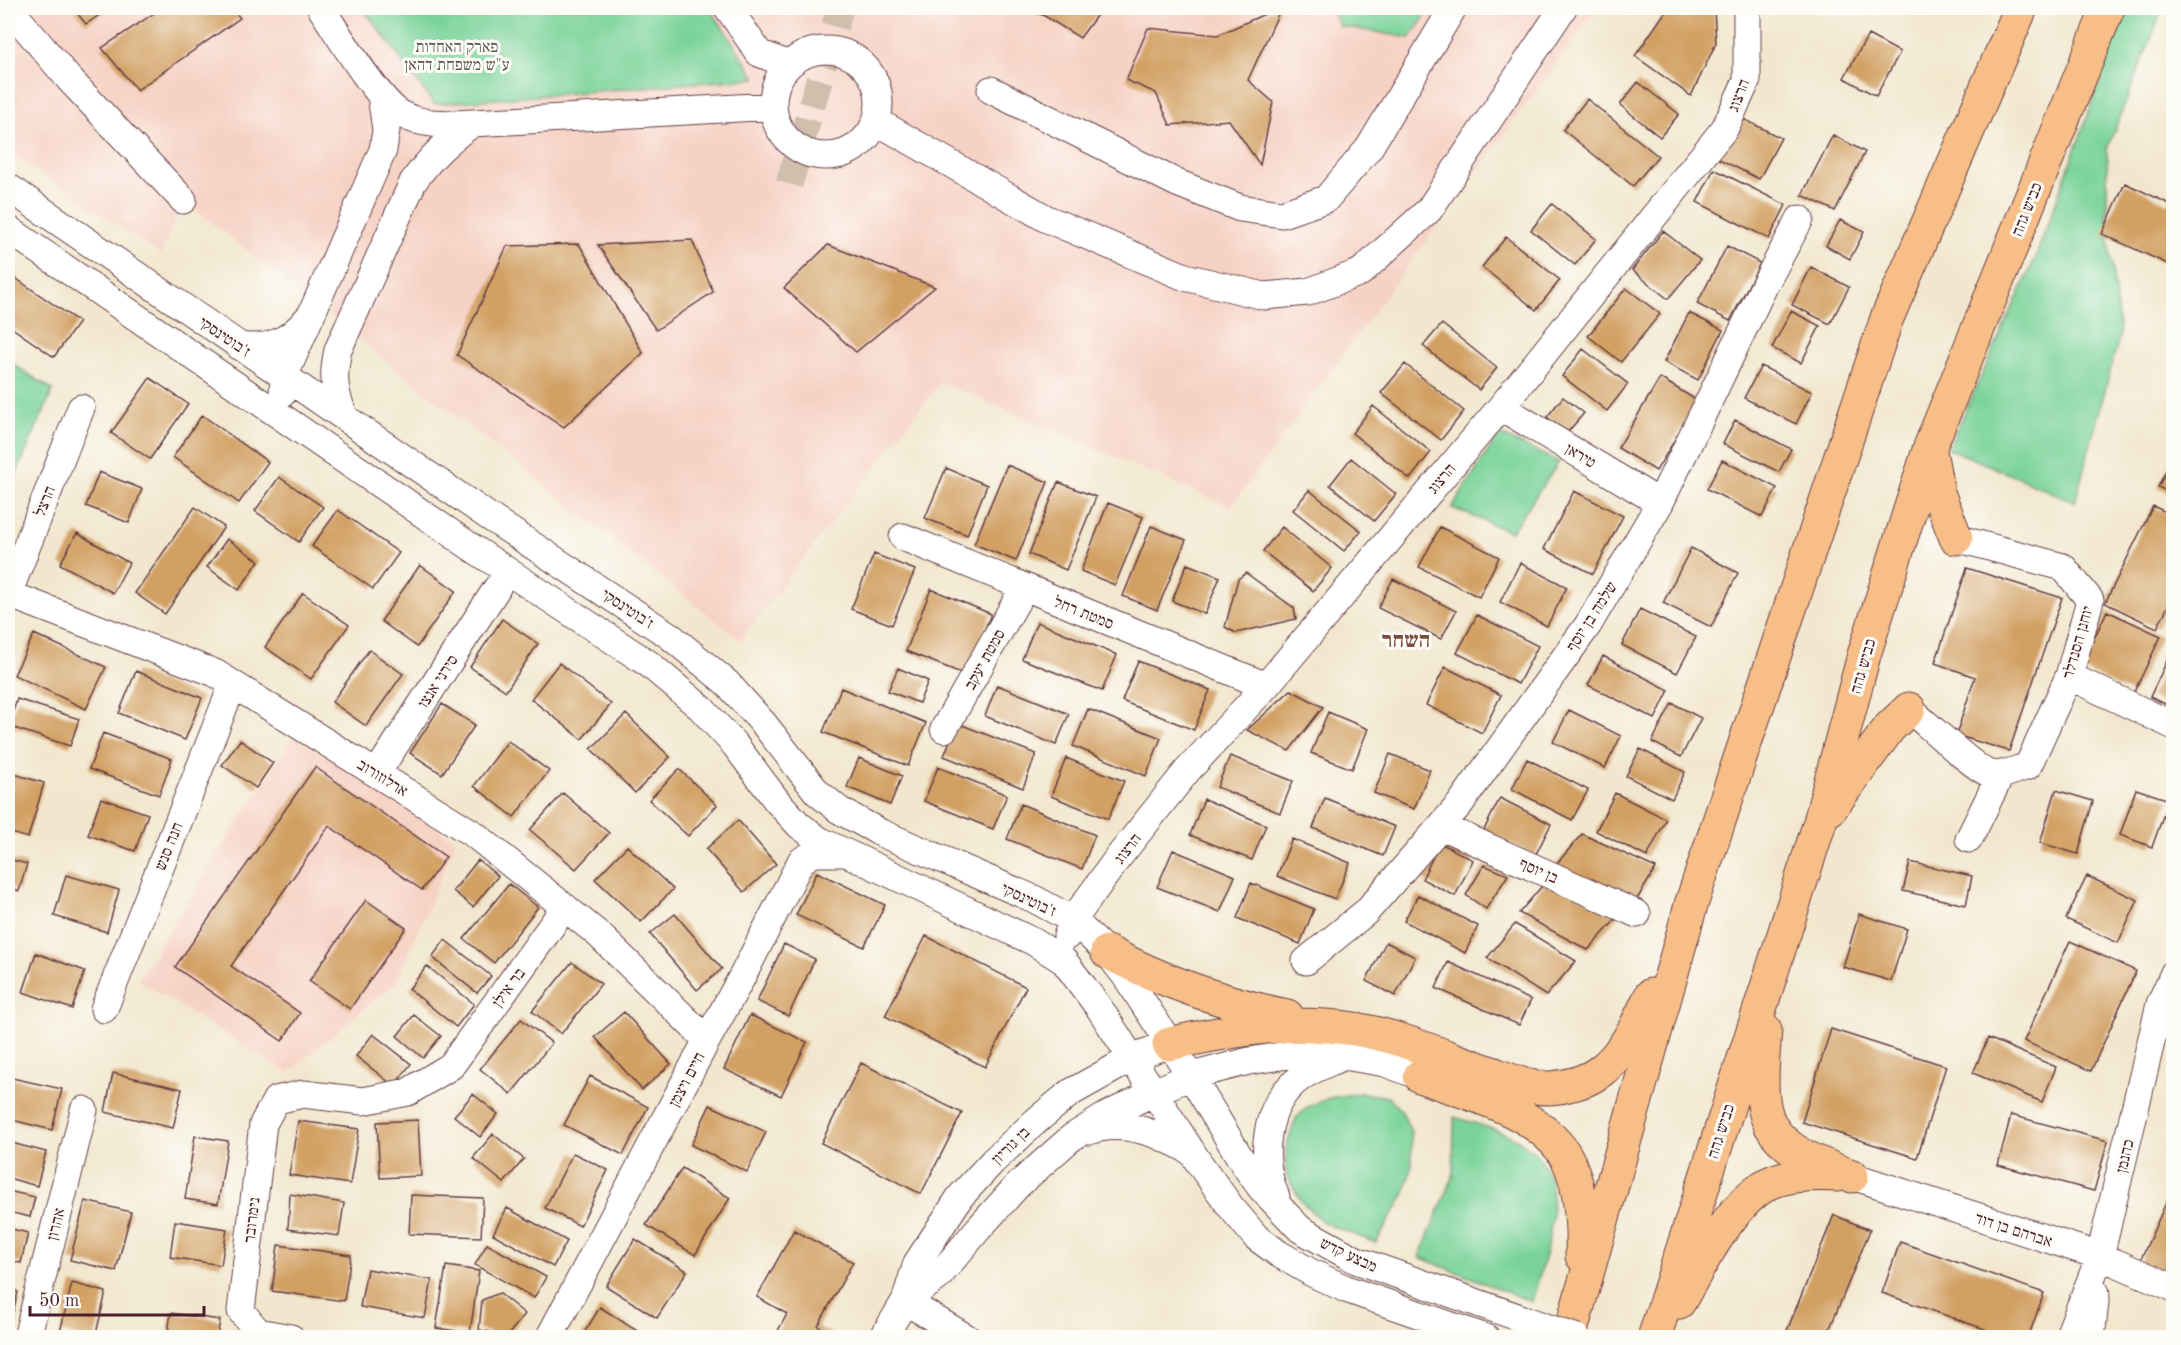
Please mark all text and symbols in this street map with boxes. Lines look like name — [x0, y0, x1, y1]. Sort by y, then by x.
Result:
park label: פארק האחדות ע"ש משפחת דהאן — [405, 40, 510, 74]
street label: הרצוג — [1726, 77, 1753, 114]
street label: כביש גהה — [2010, 181, 2046, 239]
street label: ז'בוטינסקי — [195, 315, 253, 361]
street label: טיראן — [1562, 442, 1598, 472]
street label: הרצוג — [1426, 461, 1459, 497]
street label: הרצל — [31, 483, 59, 519]
street label: שלמה בן יוסף — [1563, 578, 1621, 655]
street label: ז'בוטינסקי — [598, 587, 656, 632]
street label: סמטת רחל — [1051, 593, 1116, 633]
street label: יוחנן הסנדלר — [2059, 604, 2097, 681]
street label: סמטת יעקב — [963, 627, 1009, 693]
district label: השחר — [1382, 630, 1430, 652]
street label: כביש גהה — [1848, 637, 1879, 696]
street label: סירני אנצו — [416, 653, 462, 712]
street label: ארלוזורוב — [354, 755, 411, 800]
street label: חנה סנש — [153, 820, 187, 873]
street label: הרצוג — [1112, 831, 1145, 867]
street label: בן יוסף — [1517, 856, 1560, 887]
street label: ז'בוטינסקי — [998, 881, 1058, 920]
street label: בר אילן — [489, 964, 529, 1011]
street label: חיים ויצמן — [667, 1050, 709, 1110]
street label: כביש גהה — [1706, 1102, 1738, 1161]
street label: בן גוריון — [989, 1125, 1034, 1168]
street label: כהנמן — [2114, 1138, 2138, 1175]
street label: נימרובר — [242, 1197, 264, 1244]
street label: אהרון — [45, 1207, 69, 1242]
street label: אברהם בן דוד — [1973, 1211, 2054, 1251]
street label: מבצע קדש — [1317, 1236, 1379, 1276]
scale bar — [30, 1279, 204, 1317]
text: 50 m — [39, 1292, 79, 1310]

